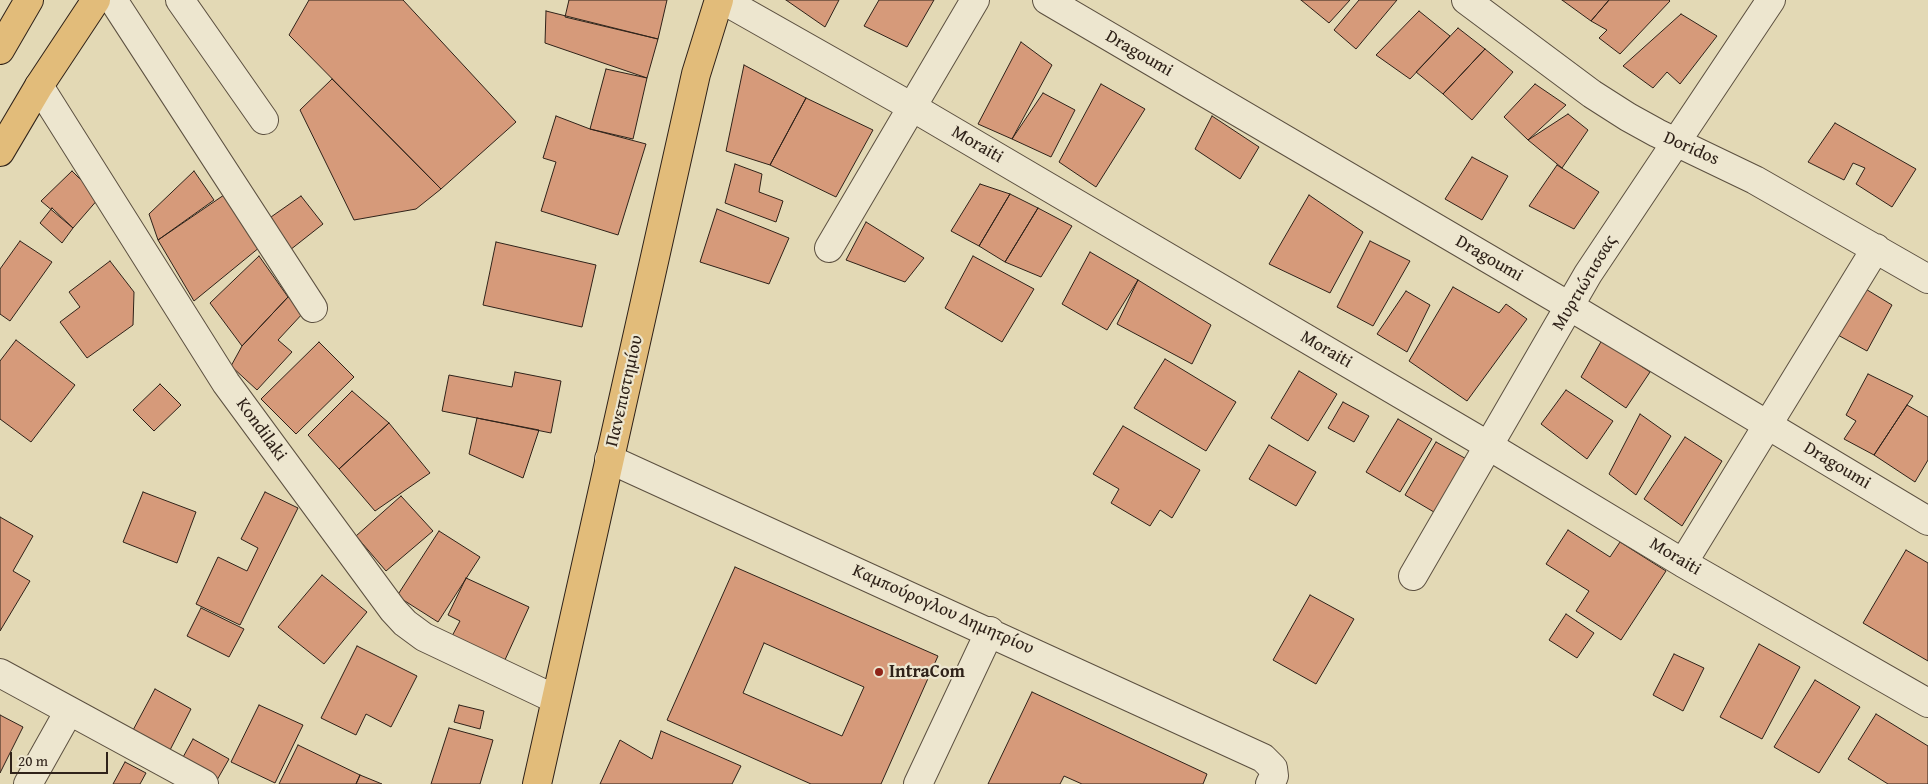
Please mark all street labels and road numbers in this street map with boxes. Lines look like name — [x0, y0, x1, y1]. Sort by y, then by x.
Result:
street label: Dragoumi — [1101, 26, 1177, 82]
street label: Moraiti — [947, 122, 1007, 168]
street label: Doridos — [1660, 127, 1722, 171]
street label: Dragoumi — [1451, 231, 1527, 287]
street label: Μυρτιώτισσας — [1548, 231, 1622, 335]
street label: Moraiti — [1296, 327, 1356, 373]
street label: Πανεπιστημίου — [602, 333, 648, 449]
street label: Kondilaki — [231, 394, 291, 466]
street label: Dragoumi — [1800, 438, 1874, 494]
street label: Moraiti — [1645, 533, 1705, 581]
street label: Καμπούρογλου Δημητρίου — [849, 560, 1037, 660]

